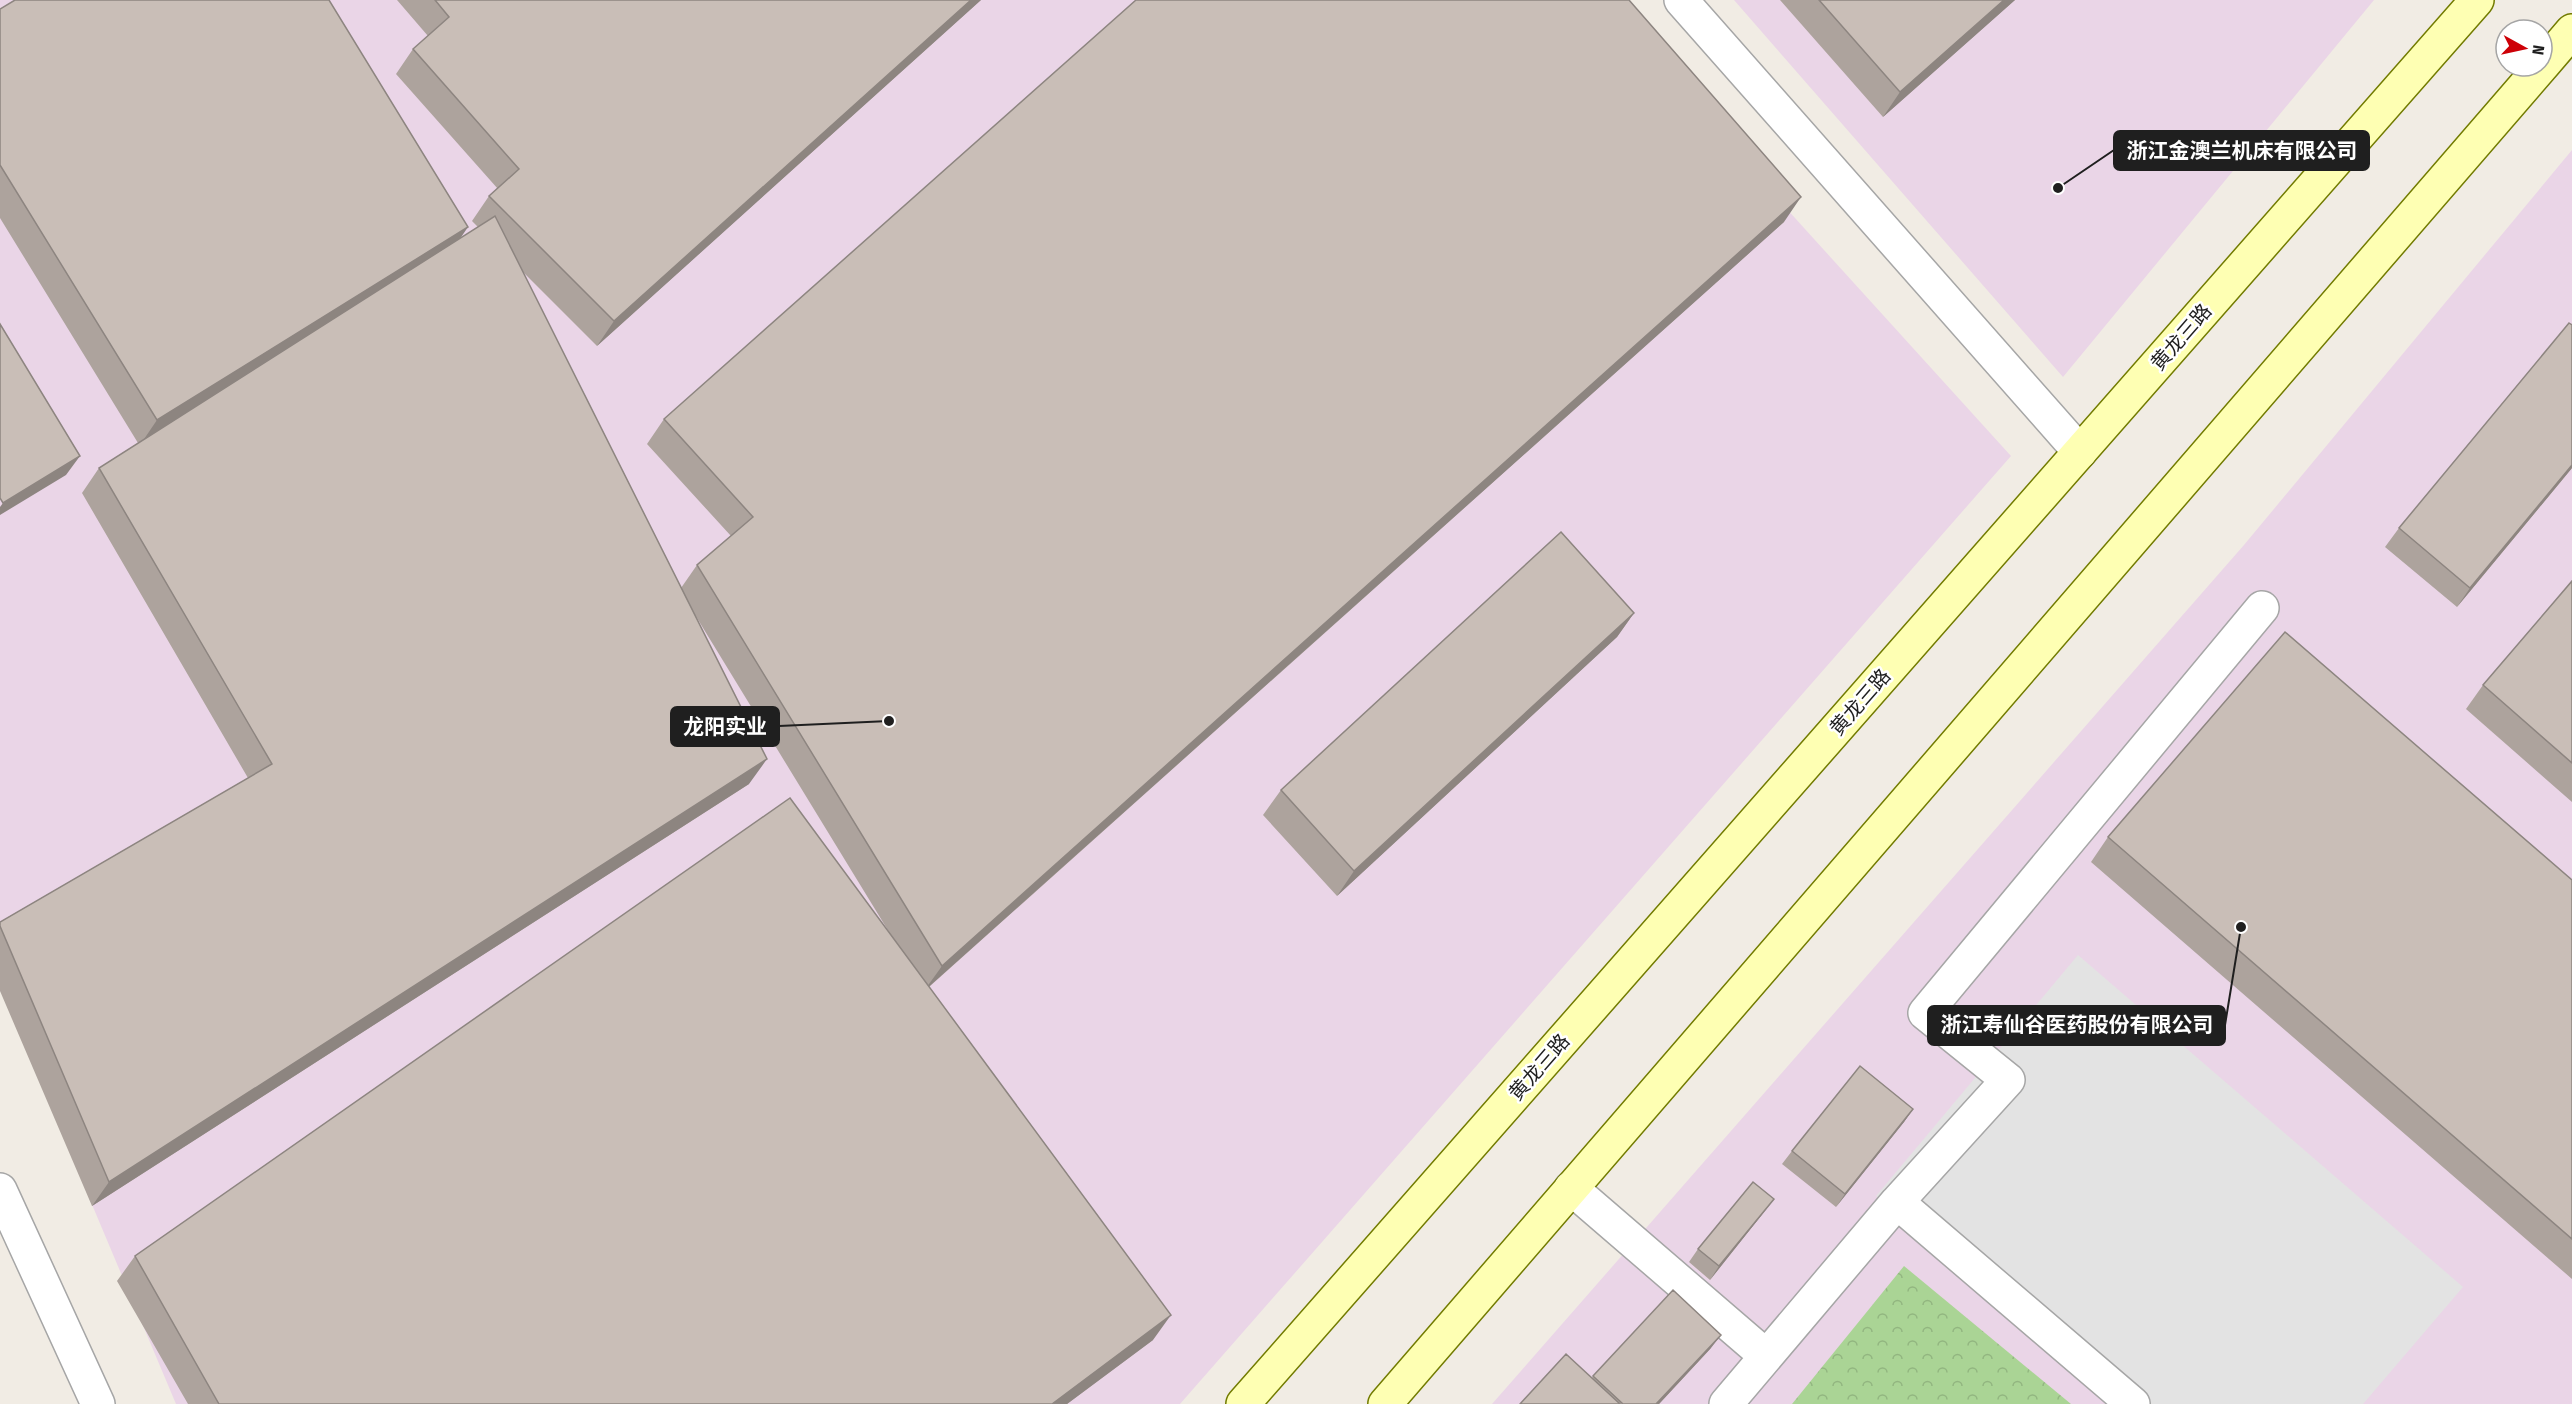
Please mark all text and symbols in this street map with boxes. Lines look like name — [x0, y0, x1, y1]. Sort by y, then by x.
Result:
north arrow — [2494, 18, 2554, 78]
text: N — [2528, 44, 2548, 56]
callout: 浙江金澳兰机床有限公司 — [2114, 131, 2369, 170]
text: 浙江金澳兰机床有限公司 — [2127, 138, 2358, 164]
street label: 黄龙三路 — [2146, 299, 2216, 375]
street label: 黄龙三路 — [1825, 664, 1895, 740]
callout: 龙阳实业 — [671, 707, 779, 746]
text: 龙阳实业 — [683, 714, 767, 740]
callout: 浙江寿仙谷医药股份有限公司 — [1928, 1006, 2225, 1045]
text: 浙江寿仙谷医药股份有限公司 — [1941, 1012, 2214, 1038]
street label: 黄龙三路 — [1504, 1029, 1574, 1105]

